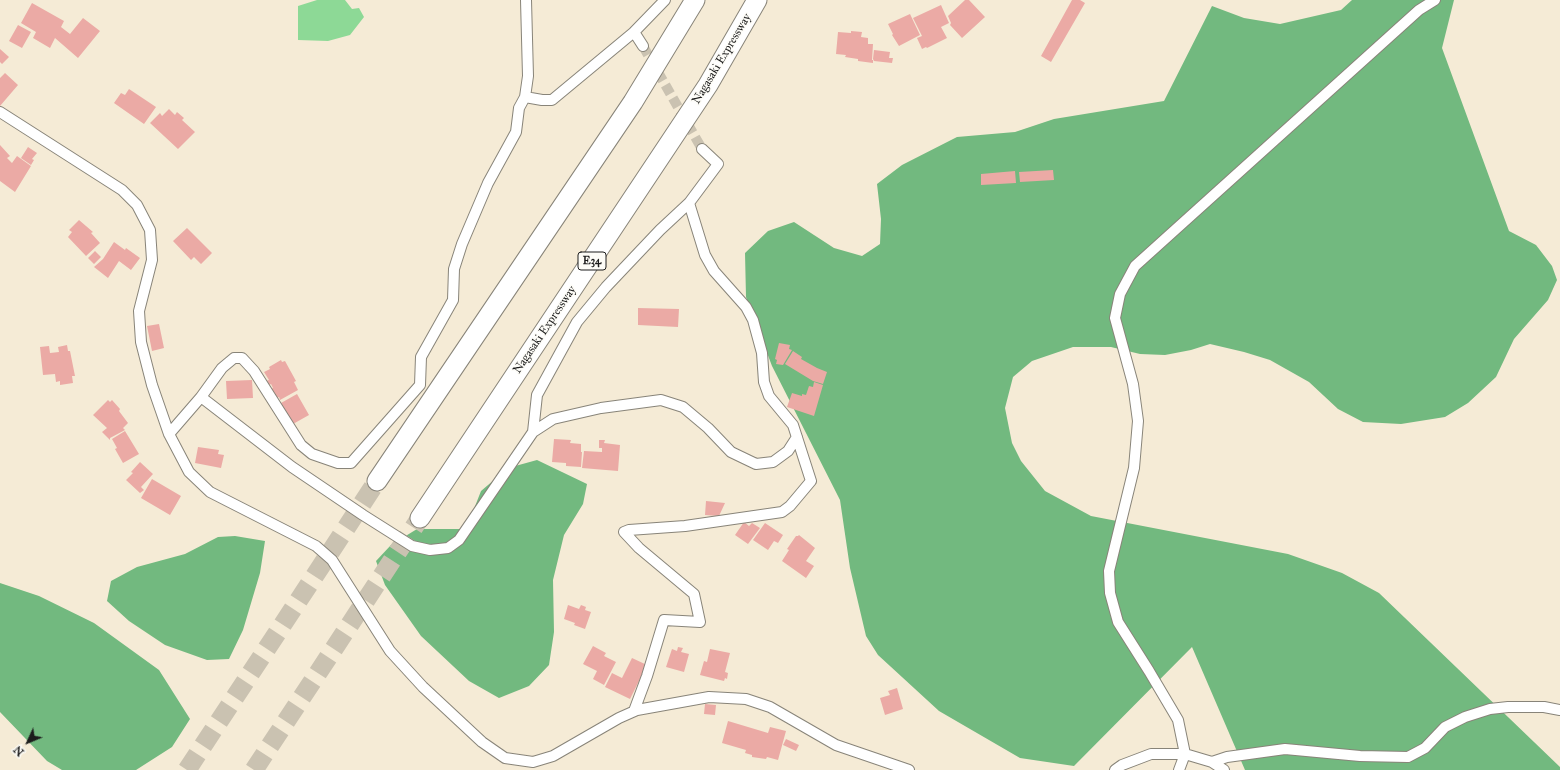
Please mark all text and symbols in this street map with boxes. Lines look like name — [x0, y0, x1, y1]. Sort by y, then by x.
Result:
street label: Nagasaki Expressway — [689, 11, 755, 107]
road number: E34 — [578, 252, 606, 270]
street label: Nagasaki Expressway — [510, 283, 580, 377]
north arrow — [8, 722, 48, 762]
text: N — [11, 743, 27, 759]

